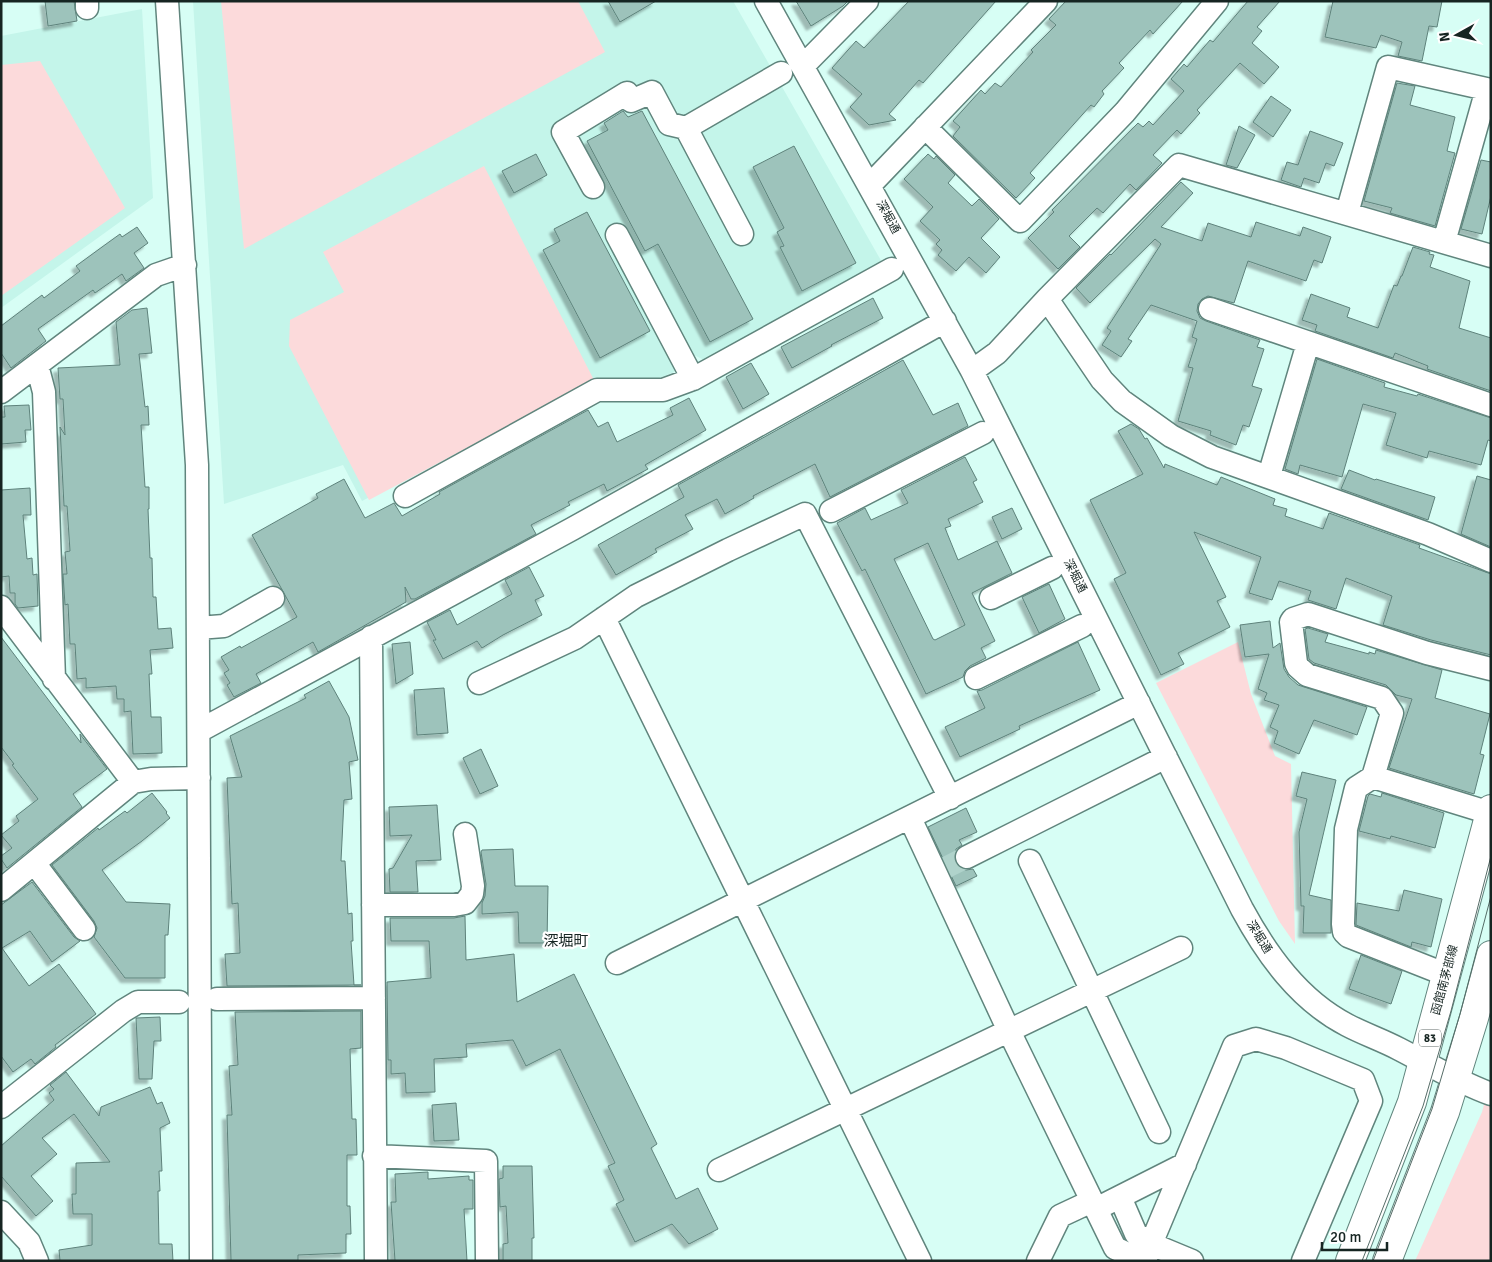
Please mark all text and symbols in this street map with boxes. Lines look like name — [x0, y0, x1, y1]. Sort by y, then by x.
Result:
north arrow — [1432, 10, 1482, 60]
text: N — [1436, 31, 1454, 43]
street label: 深堀通 — [873, 198, 903, 236]
street label: 深堀通 — [1060, 557, 1090, 595]
street label: 深堀通 — [1243, 918, 1275, 956]
district label: 深堀町 — [543, 932, 589, 950]
street label: 函館南茅部線 — [1428, 943, 1462, 1017]
road number: 83 — [1419, 1030, 1441, 1046]
scale bar — [1322, 1220, 1387, 1252]
text: 20 m — [1330, 1228, 1361, 1246]

